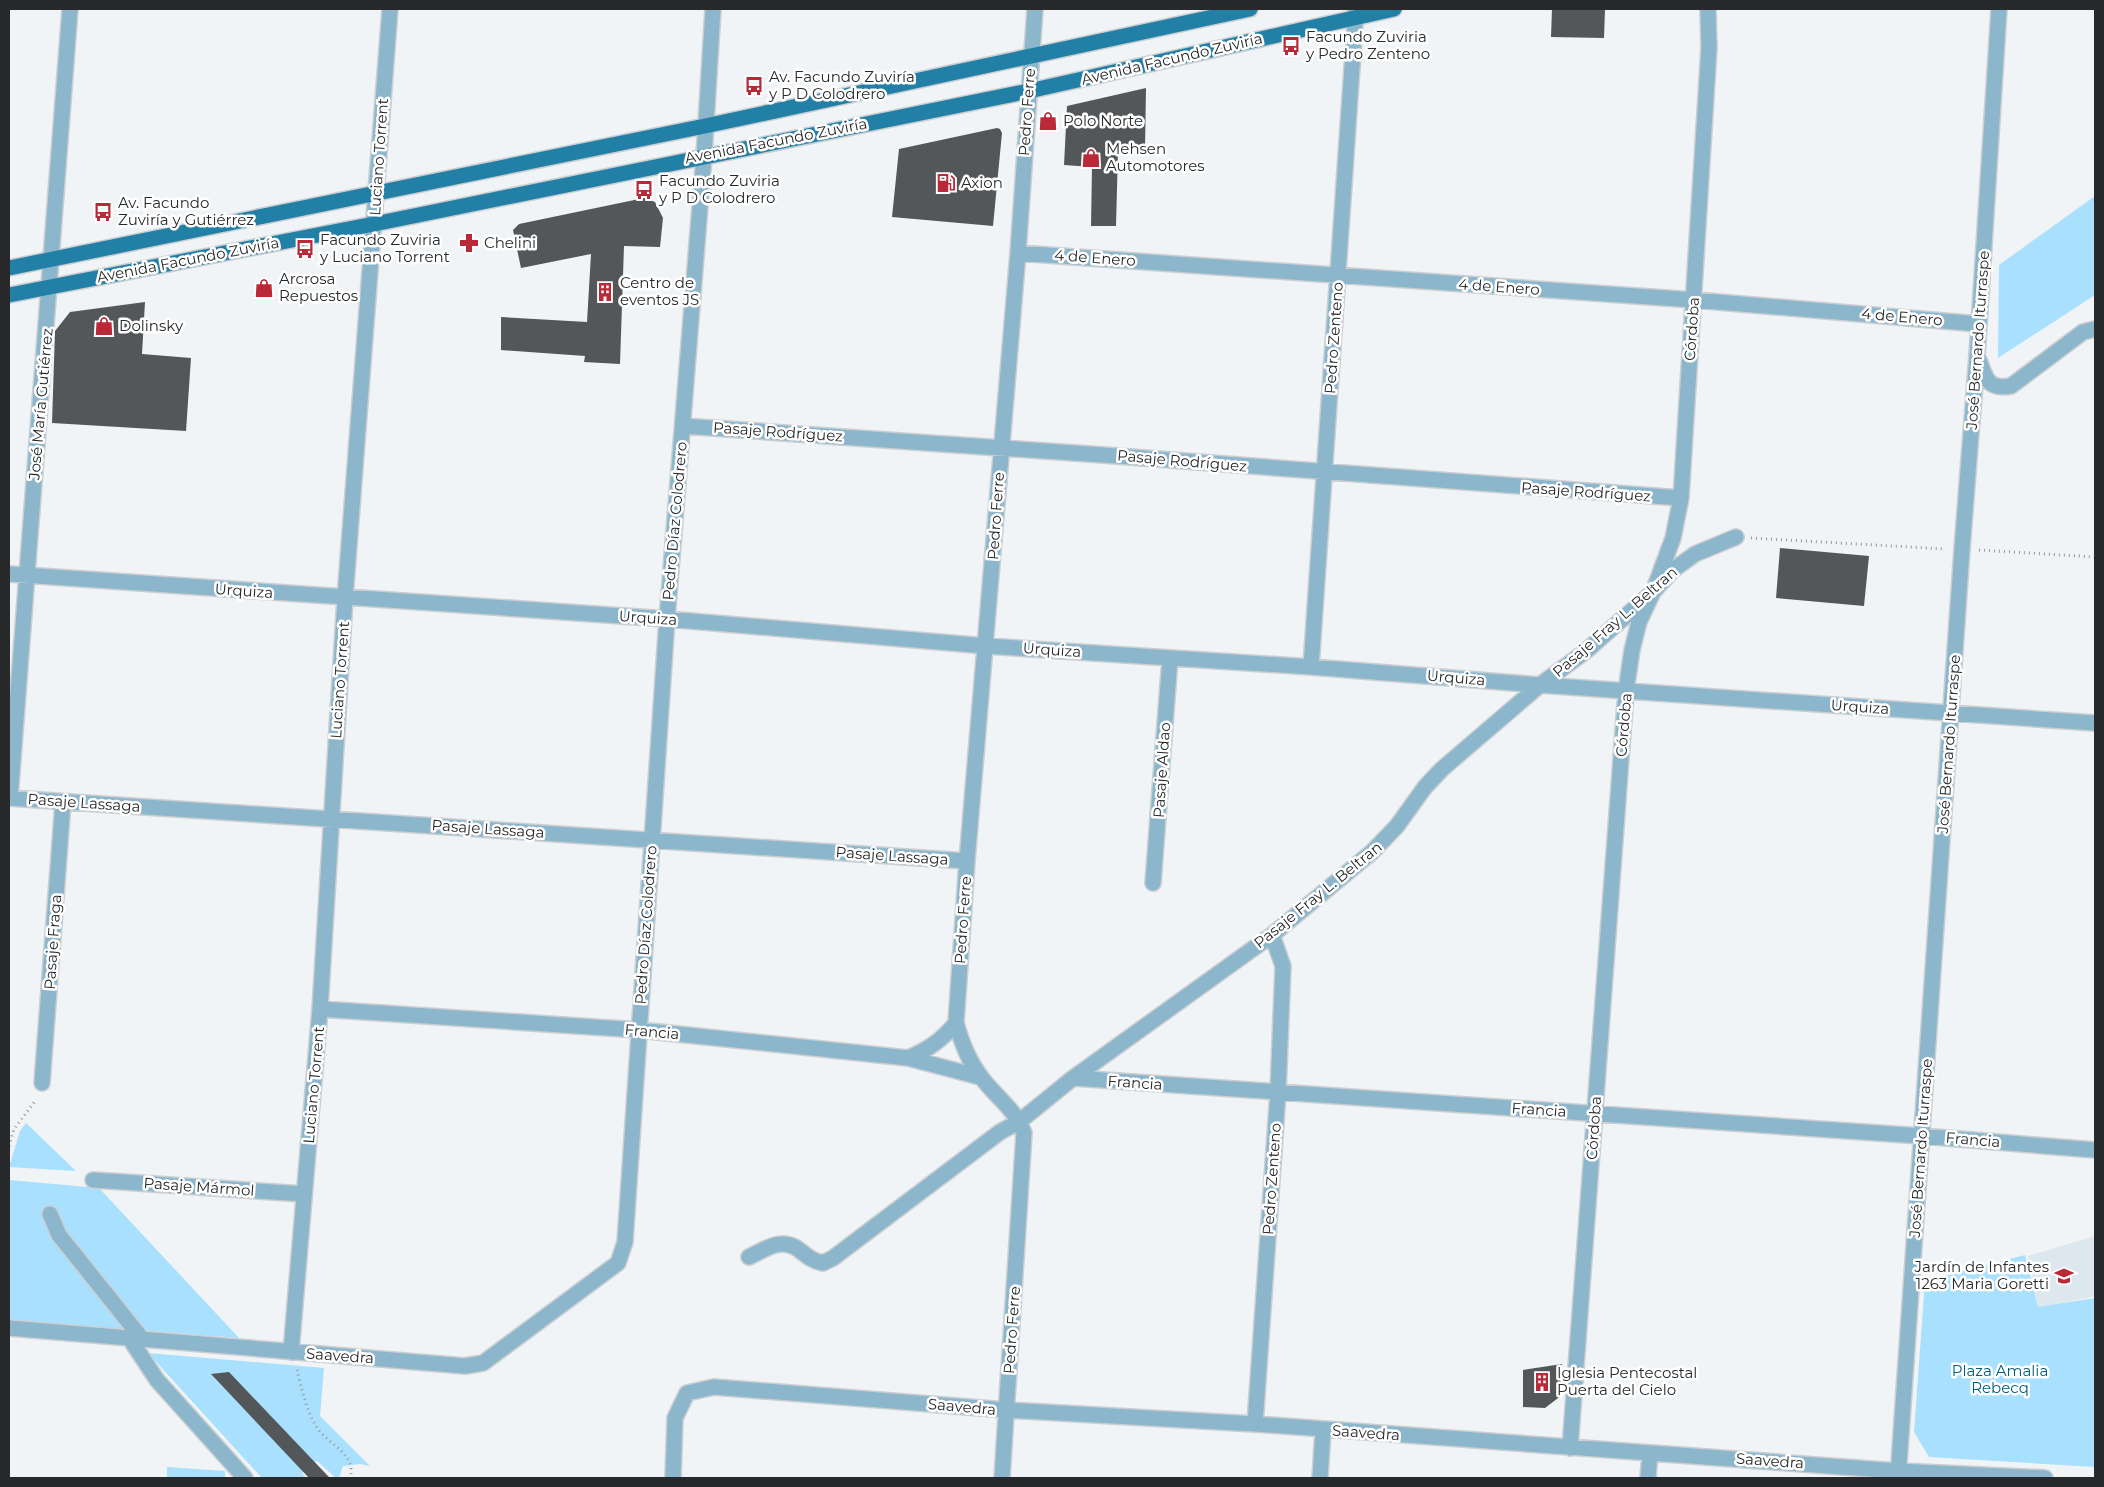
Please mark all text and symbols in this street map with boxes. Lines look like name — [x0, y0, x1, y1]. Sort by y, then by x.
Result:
place label: Facundo Zuviria y Pedro Zenteno — [1305, 27, 1430, 63]
street label: Avenida Facundo Zuviría — [1079, 28, 1264, 89]
bus stop icon: Facundo Zuviria y Pedro Zenteno — [1280, 35, 1302, 57]
place label: Av. Facundo Zuviría y P D Colodrero — [768, 67, 915, 103]
street label: Pedro Ferre — [1014, 67, 1039, 157]
bus stop icon: Av. Facundo Zuviría y P D Colodrero — [743, 75, 765, 97]
street label: Luciano Torrent — [365, 98, 392, 216]
shop icon: Polo Norte — [1037, 110, 1059, 132]
place label: Polo Norte — [1063, 111, 1143, 130]
street label: Avenida Facundo Zuviría — [683, 114, 869, 168]
place label: Mehsen Automotores — [1106, 139, 1205, 175]
shop icon: Mehsen Automotores — [1080, 147, 1102, 169]
place label: Facundo Zuviria y P D Colodrero — [658, 171, 780, 207]
fuel station icon: Axion — [935, 172, 957, 194]
place label: Axion — [961, 173, 1003, 192]
bus stop icon: Facundo Zuviria y P D Colodrero — [633, 179, 655, 201]
place label: Av. Facundo Zuviría y Gutiérrez — [118, 193, 254, 229]
bus stop icon: Av. Facundo Zuviría y Gutiérrez — [92, 201, 114, 223]
place label: Facundo Zuviria y Luciano Torrent — [319, 230, 450, 266]
pharmacy icon: Chelini — [458, 232, 480, 254]
street label: Avenida Facundo Zuviría — [95, 233, 281, 287]
place label: Chelini — [484, 233, 536, 252]
bus stop icon: Facundo Zuviria y Luciano Torrent — [294, 238, 316, 260]
street label: 4 de Enero — [1054, 245, 1136, 270]
street label: José Bernardo Iturraspe — [1962, 250, 1993, 431]
place label: Arcrosa Repuestos — [279, 269, 358, 305]
place label: Centro de eventos JS — [620, 273, 699, 309]
street label: 4 de Enero — [1458, 274, 1540, 299]
shop icon: Arcrosa Repuestos — [253, 277, 275, 299]
building icon: Centro de eventos JS — [594, 281, 616, 303]
street label: Pedro Zenteno — [1320, 281, 1347, 395]
street label: Córdoba — [1680, 296, 1703, 362]
street label: 4 de Enero — [1861, 303, 1943, 330]
shop icon: Dolinsky — [93, 315, 115, 337]
place label: Dolinsky — [119, 316, 184, 335]
street label: José María Gutiérrez — [24, 327, 57, 482]
street label: Pasaje Rodríguez — [713, 417, 844, 446]
street label: Pedro Díaz Colodrero — [658, 441, 691, 601]
street label: Pasaje Rodríguez — [1116, 445, 1248, 476]
street label: Pedro Ferre — [983, 471, 1008, 561]
street label: Pasaje Rodríguez — [1521, 477, 1652, 506]
street label: Pasaje Fray L. Beltran — [1548, 562, 1681, 681]
street label: Urquiza — [214, 579, 274, 602]
street label: Urquiza — [618, 606, 678, 629]
street label: Luciano Torrent — [326, 621, 353, 739]
street label: Urquiza — [1022, 638, 1082, 661]
street label: José Bernardo Iturraspe — [1933, 654, 1964, 835]
street label: Urquiza — [1426, 665, 1486, 690]
street label: Córdoba — [1611, 692, 1636, 758]
street label: Urquiza — [1830, 695, 1890, 718]
street label: Pasaje Aldao — [1149, 721, 1174, 818]
street label: Pasaje Lassaga — [27, 789, 141, 816]
street label: Pasaje Lassaga — [431, 815, 545, 842]
street label: Pasaje Fray L. Beltran — [1250, 837, 1386, 952]
street label: Pasaje Lassaga — [835, 842, 949, 869]
street label: Pedro Díaz Colodrero — [630, 845, 661, 1005]
street label: Pedro Ferre — [950, 875, 975, 965]
street label: Pasaje Fraga — [40, 894, 65, 990]
street label: Francia — [624, 1020, 680, 1043]
street label: Luciano Torrent — [299, 1026, 328, 1144]
street label: José Bernardo Iturraspe — [1905, 1058, 1936, 1239]
street label: Francia — [1107, 1071, 1163, 1094]
street label: Córdoba — [1582, 1095, 1605, 1161]
street label: Francia — [1511, 1098, 1567, 1121]
street label: Pedro Zenteno — [1258, 1122, 1285, 1236]
street label: Francia — [1945, 1128, 2001, 1151]
street label: Pasaje Mármol — [143, 1173, 255, 1200]
place label: Jardín de Infantes 1263 Maria Goretti — [1914, 1257, 2049, 1293]
school or university icon: Jardín de Infantes 1263 Maria Goretti — [2053, 1265, 2075, 1287]
street label: Pedro Ferre — [999, 1285, 1024, 1375]
street label: Saavedra — [305, 1344, 375, 1367]
park label: Plaza Amalia Rebecq — [1952, 1361, 2048, 1397]
place label: Iglesia Pentecostal Puerta del Cielo — [1557, 1363, 1697, 1399]
building icon: Iglesia Pentecostal Puerta del Cielo — [1531, 1371, 1553, 1393]
street label: Saavedra — [927, 1394, 997, 1419]
street label: Saavedra — [1331, 1421, 1401, 1444]
street label: Saavedra — [1735, 1449, 1805, 1472]

